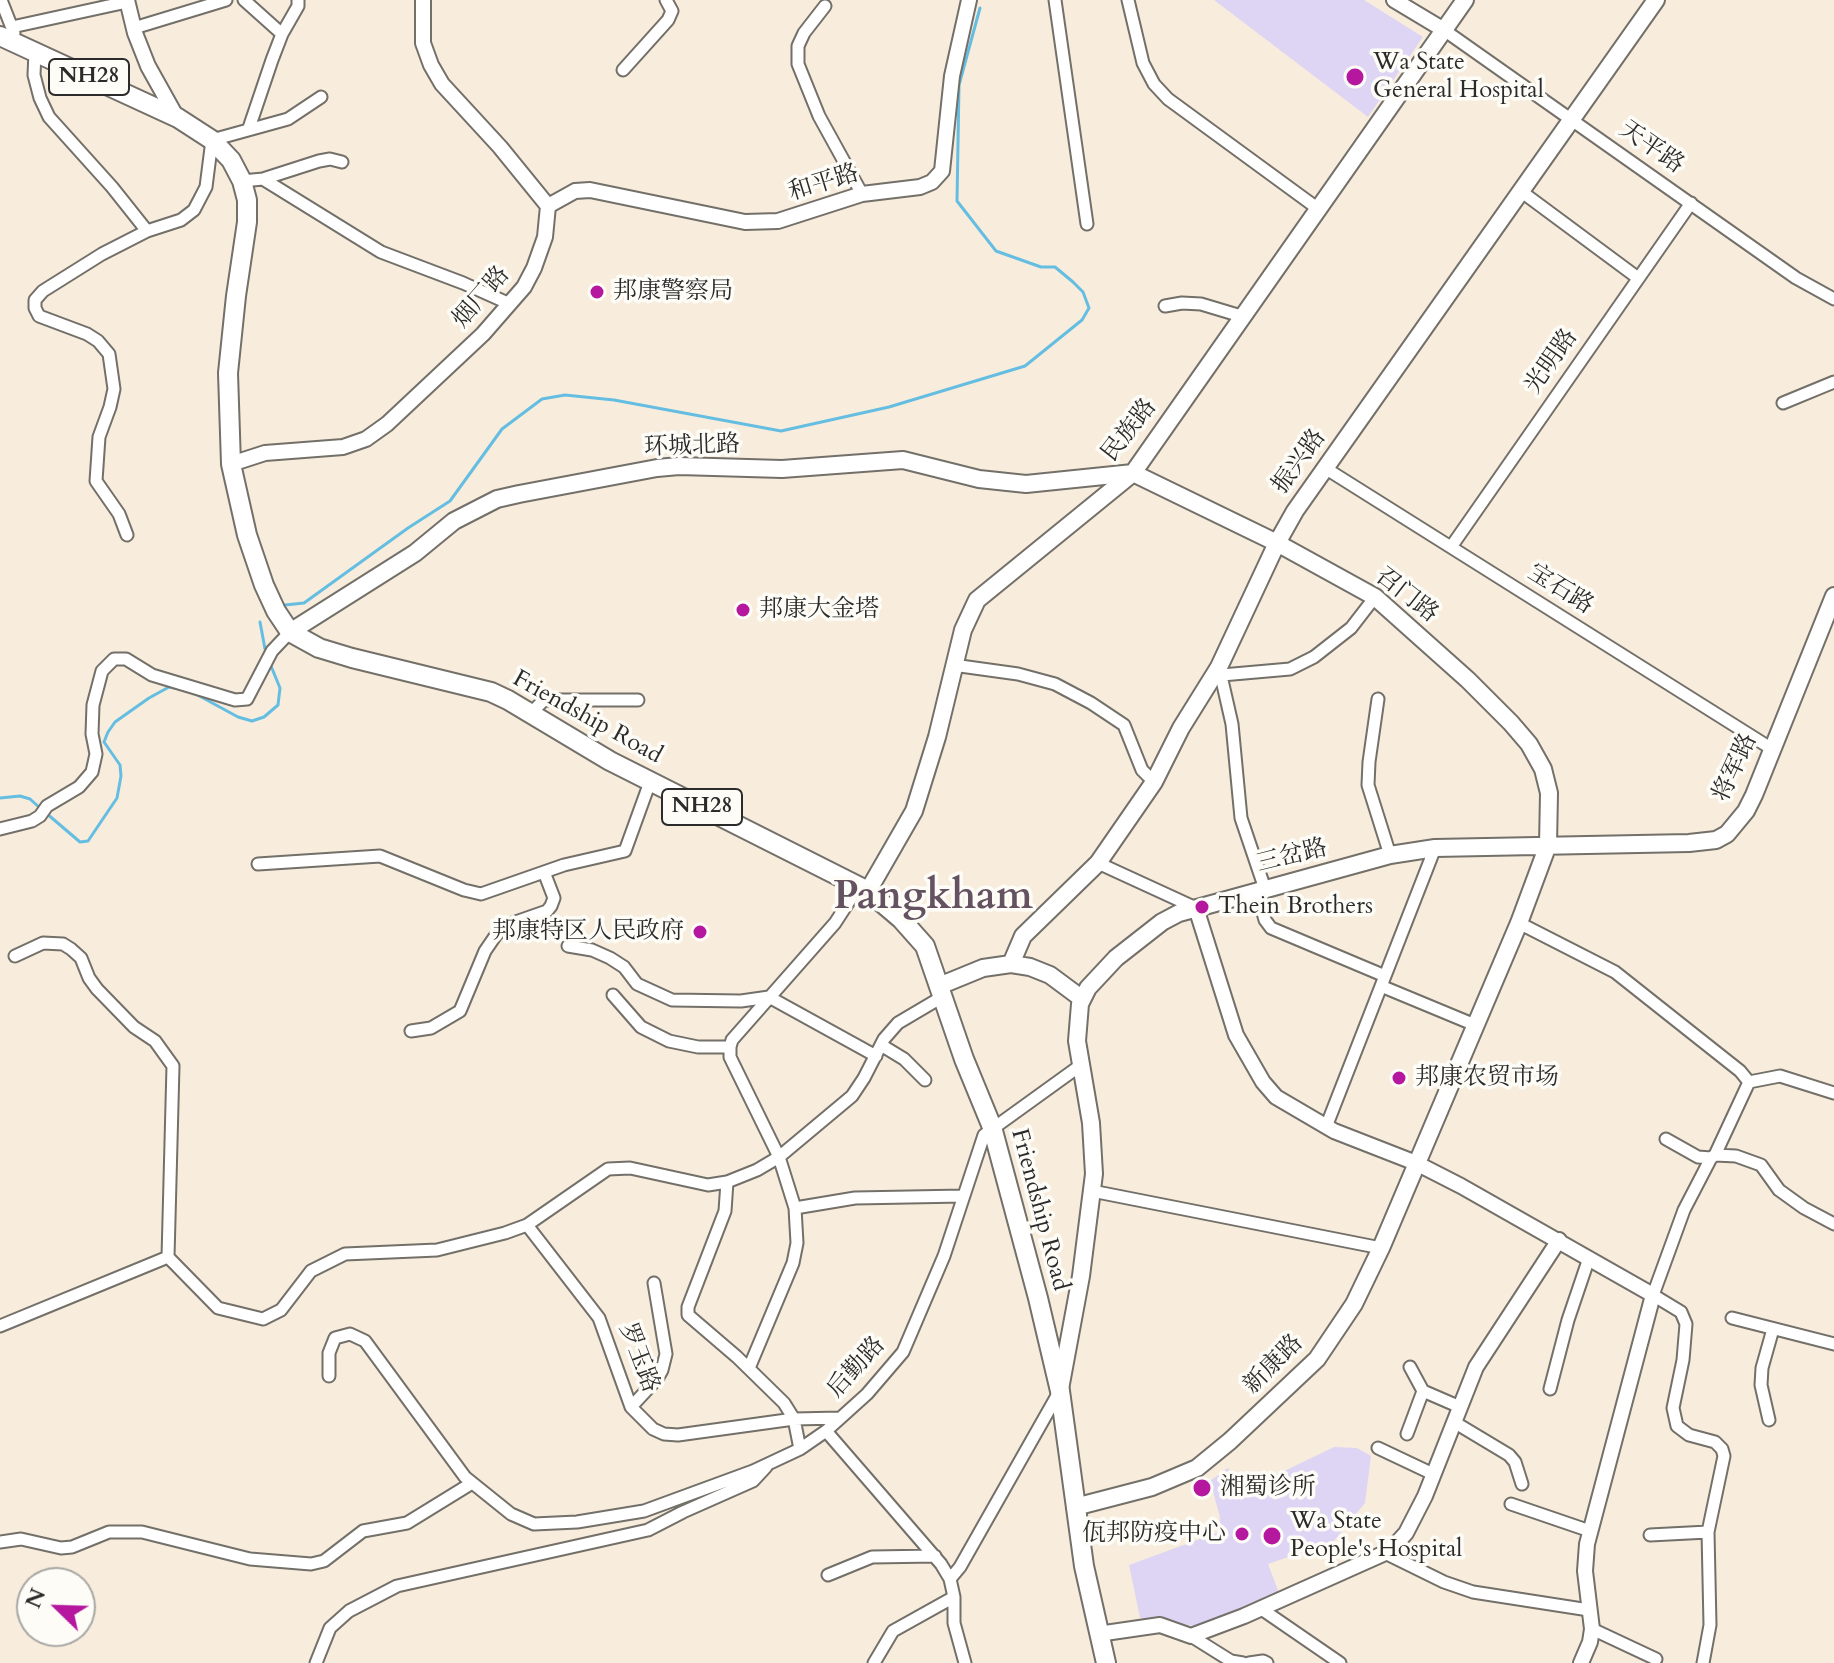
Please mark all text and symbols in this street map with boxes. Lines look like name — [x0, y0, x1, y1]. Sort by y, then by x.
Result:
place label: Wa State General Hospital — [1373, 49, 1544, 105]
road number: NH28 — [49, 59, 129, 95]
marker: Wa State General Hospital — [1344, 66, 1366, 88]
street label: 天平路 — [1613, 116, 1689, 180]
street label: 和平路 — [785, 160, 863, 208]
street label: 烟厂路 — [448, 261, 516, 335]
place label: 邦康警察局 — [613, 278, 733, 306]
marker: 邦康警察局 — [588, 283, 606, 301]
street label: 光明路 — [1520, 324, 1584, 400]
street label: 民族路 — [1096, 394, 1164, 468]
street label: 振兴路 — [1267, 424, 1333, 500]
street label: 环城北路 — [644, 431, 740, 463]
street label: 宝石路 — [1522, 559, 1598, 621]
street label: 召门路 — [1369, 562, 1443, 630]
place label: 邦康大金塔 — [759, 596, 879, 624]
marker: 邦康大金塔 — [734, 601, 752, 619]
street label: Friendship Road — [507, 665, 667, 771]
street label: 将军路 — [1708, 729, 1764, 807]
road number: NH28 — [662, 789, 742, 825]
street label: 三岔路 — [1254, 834, 1330, 880]
district label: Pangkham — [833, 875, 1033, 923]
place label: Thein Brothers — [1218, 893, 1373, 921]
marker: Thein Brothers — [1193, 898, 1211, 916]
place label: 邦康特区人民政府 — [492, 918, 684, 946]
marker: 邦康特区人民政府 — [691, 923, 709, 941]
place label: 邦康农贸市场 — [1415, 1064, 1559, 1092]
marker: 邦康农贸市场 — [1390, 1069, 1408, 1087]
street label: Friendship Road — [1004, 1126, 1074, 1294]
street label: 罗玉路 — [612, 1319, 664, 1397]
street label: 新康路 — [1238, 1329, 1310, 1401]
street label: 后勤路 — [822, 1332, 892, 1404]
place label: 湘蜀诊所 — [1220, 1474, 1316, 1502]
marker: 湘蜀诊所 — [1191, 1477, 1213, 1499]
place label: Wa State People's Hospital — [1290, 1508, 1462, 1564]
place label: 佤邦防疫中心 — [1082, 1520, 1226, 1548]
marker: 佤邦防疫中心 — [1233, 1525, 1251, 1543]
marker: Wa State People's Hospital — [1261, 1525, 1283, 1547]
north arrow — [16, 1567, 96, 1647]
text: N — [18, 1584, 53, 1613]

